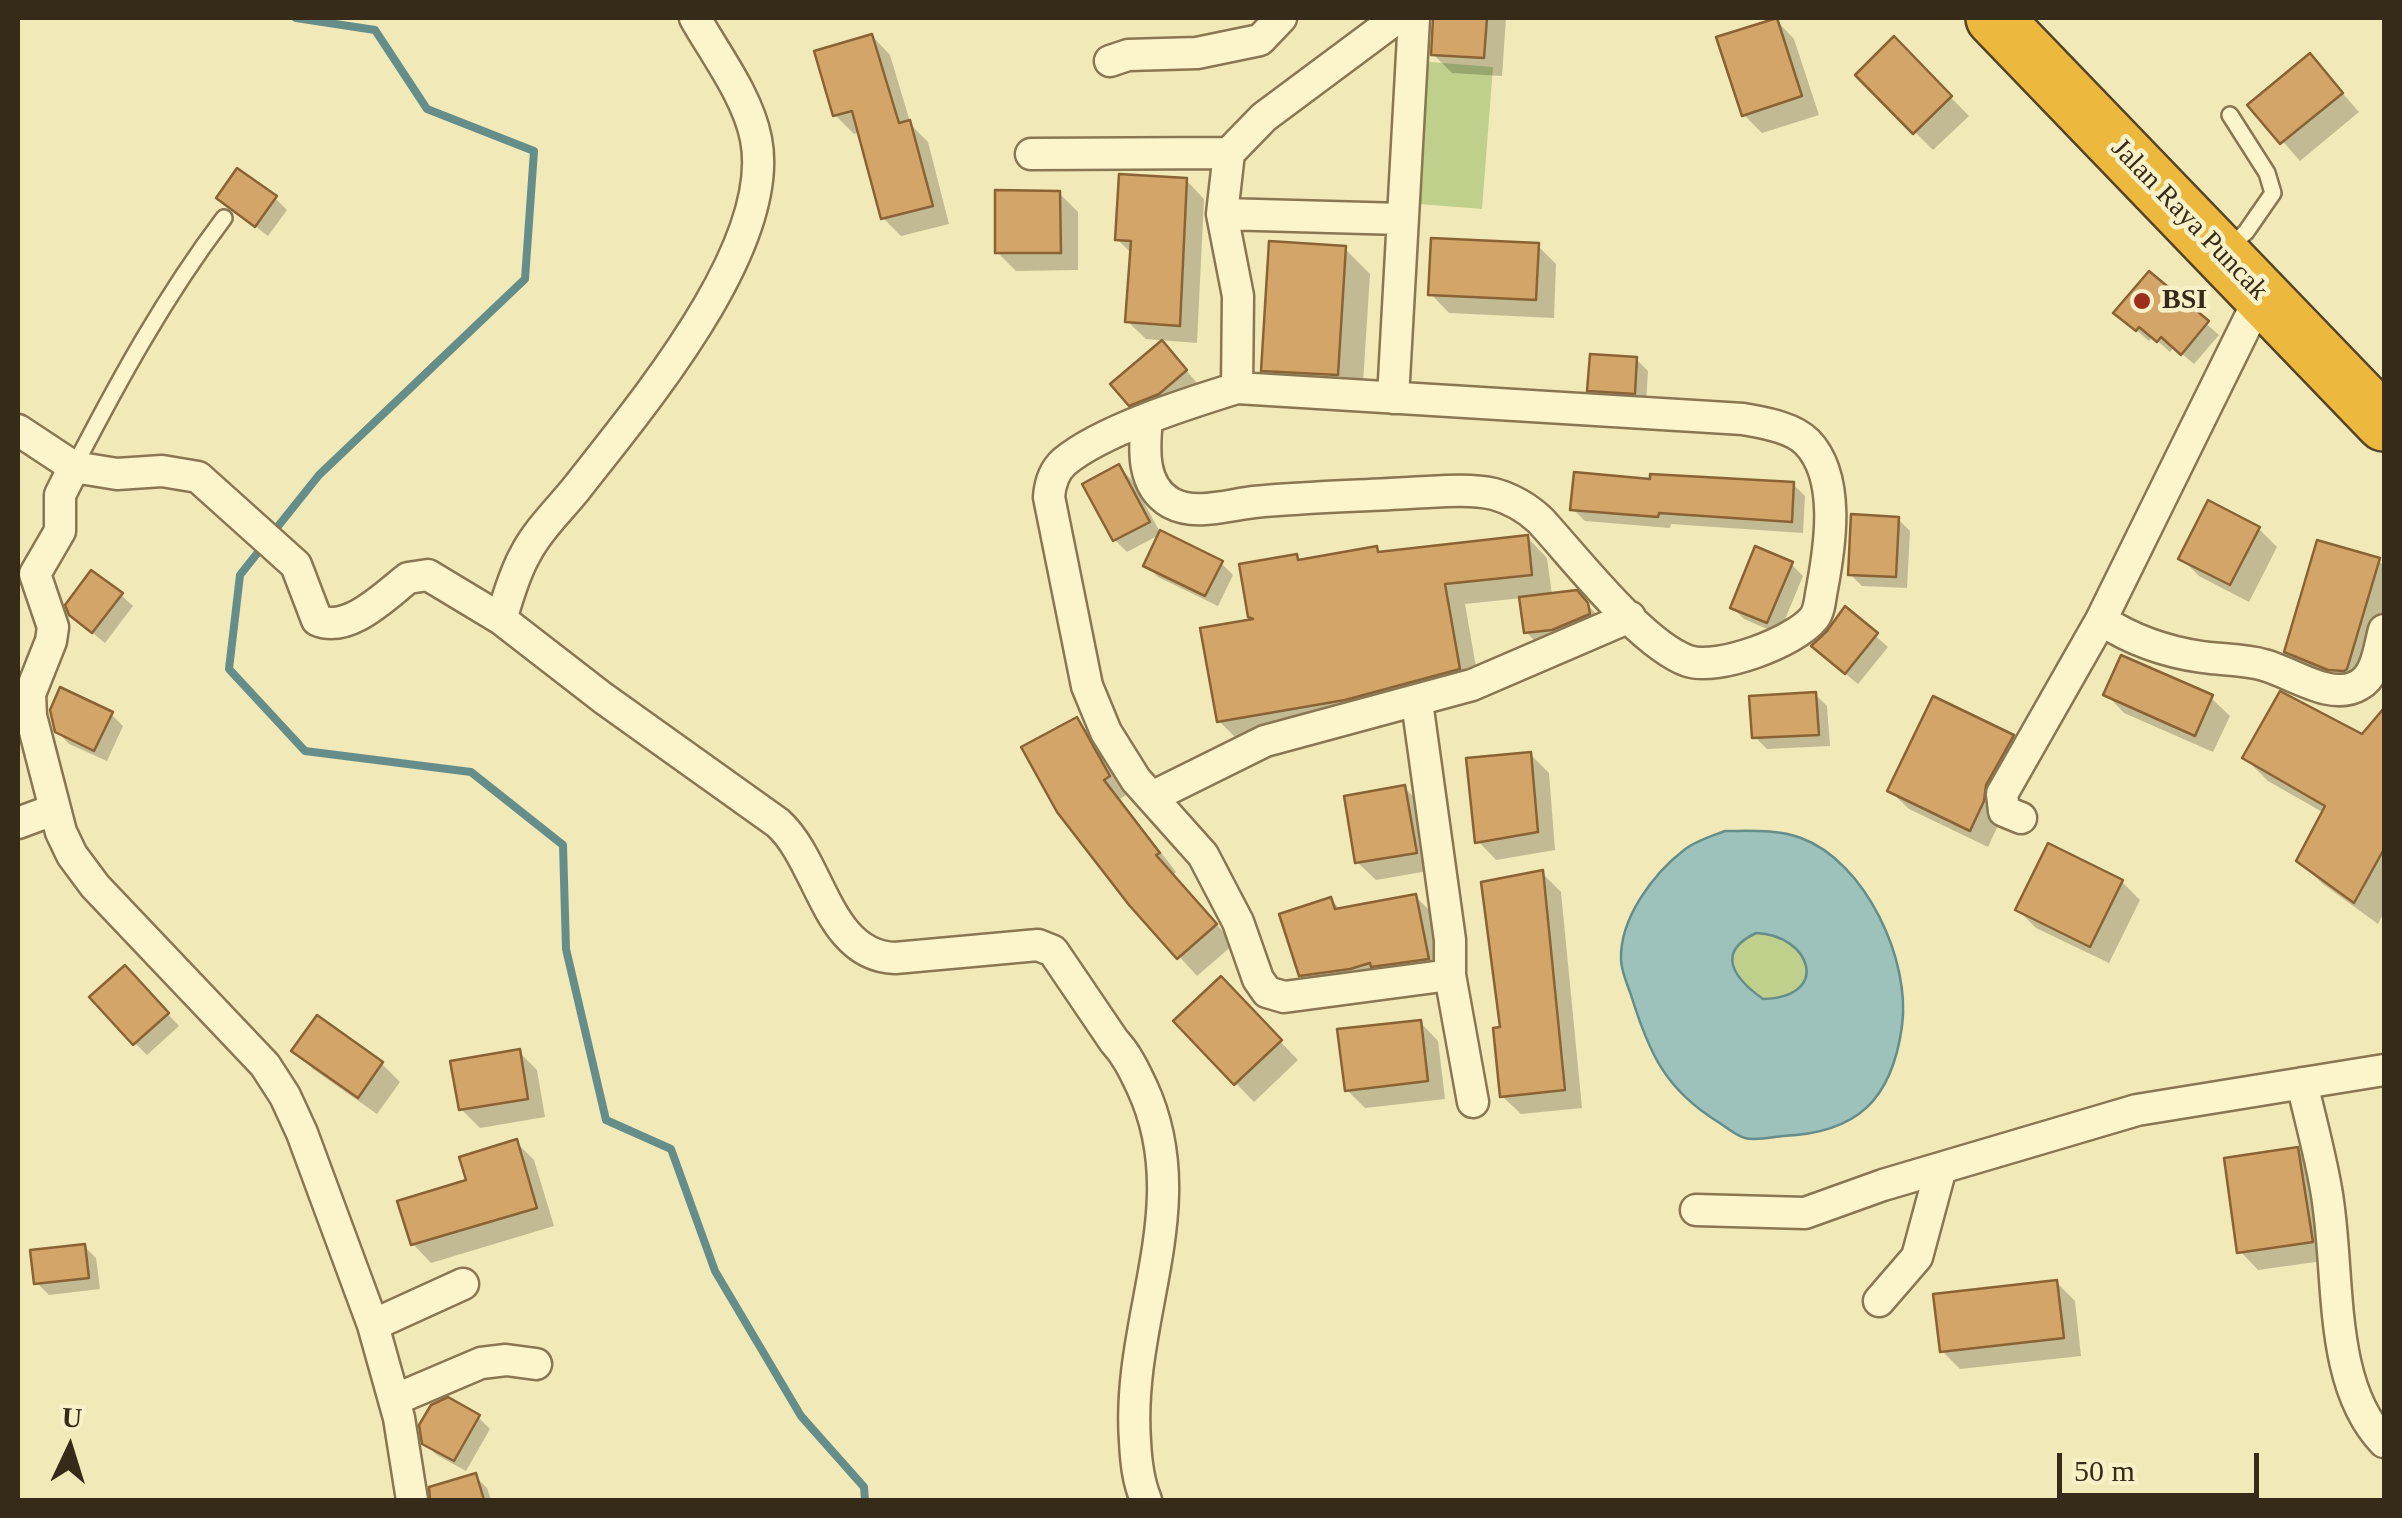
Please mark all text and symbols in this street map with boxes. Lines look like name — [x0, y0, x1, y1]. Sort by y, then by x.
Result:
street label: Jalan Raya Puncak — [2103, 132, 2275, 308]
place label: BSI — [2162, 284, 2207, 318]
marker: BSI — [2131, 290, 2153, 312]
north arrow — [20, 1398, 120, 1498]
text: U — [61, 1401, 83, 1434]
scale bar — [2062, 1433, 2264, 1495]
text: 50 m — [2074, 1454, 2135, 1487]

